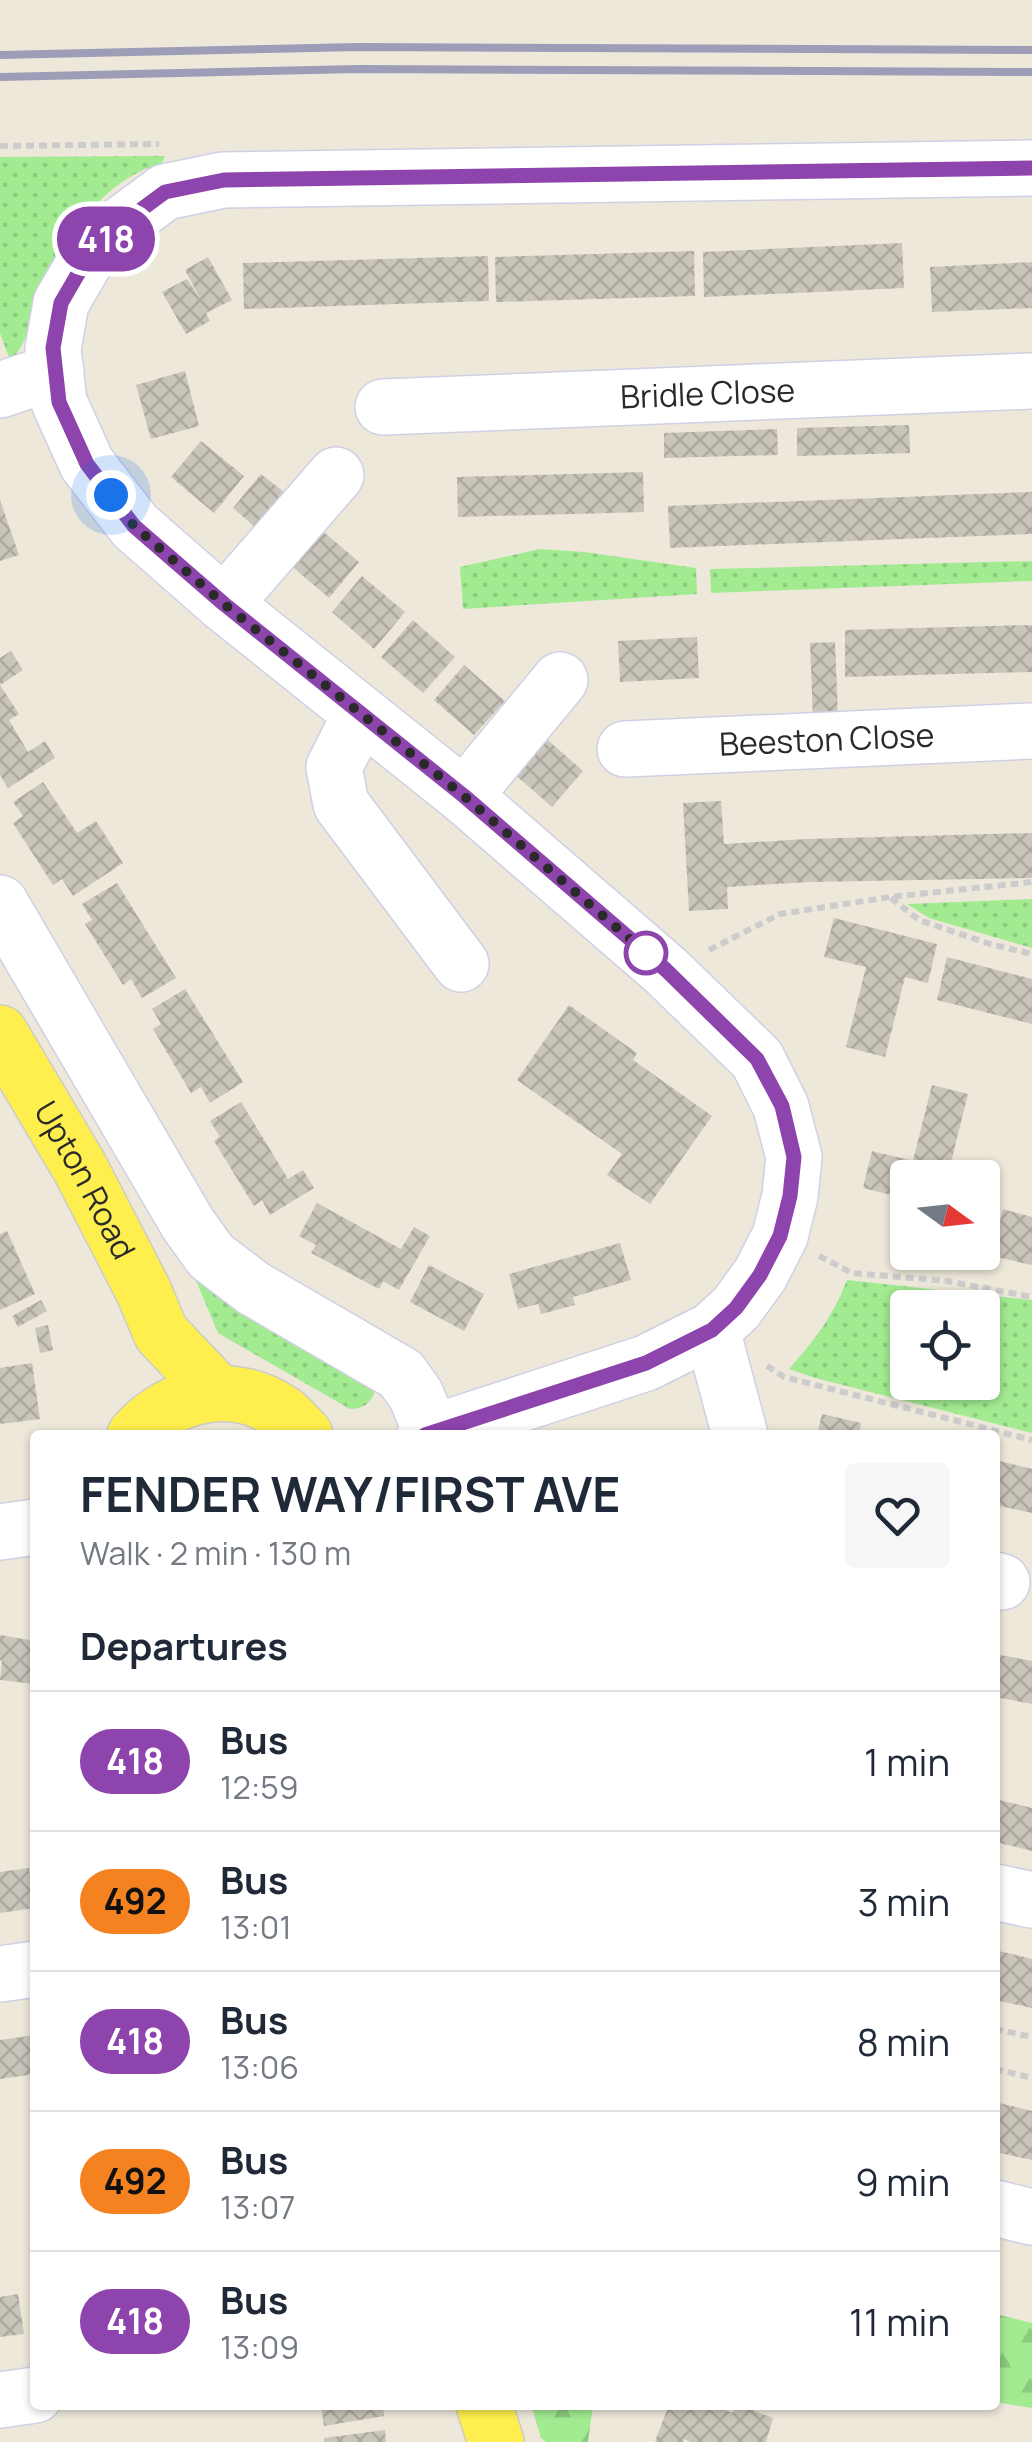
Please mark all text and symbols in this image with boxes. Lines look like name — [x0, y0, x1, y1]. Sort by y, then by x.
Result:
line badge: 418 — [48, 206, 164, 272]
text: 418 — [77, 215, 135, 263]
street label: Bridle Close — [619, 368, 796, 418]
your location — [86, 470, 136, 520]
street label: Beeston Close — [718, 712, 935, 766]
unlabelled marker — [625, 932, 667, 974]
street label: Upton Road — [24, 1093, 146, 1266]
north arrow — [890, 1160, 1000, 1270]
map controls — [890, 1160, 1000, 1400]
button: locate — [890, 1290, 1000, 1400]
text: FENDER WAY/FIRST AVE — [80, 1461, 620, 1526]
button: heart — [845, 1463, 950, 1568]
text: Walk · 2 min · 130 m — [80, 1531, 351, 1575]
text: Departures — [80, 1619, 288, 1671]
text: Bus — [220, 1713, 288, 1765]
text: 1 min — [864, 1735, 950, 1787]
text: 418 — [106, 1737, 164, 1785]
text: 12:59 — [220, 1765, 299, 1809]
text: Bus — [220, 1853, 288, 1905]
text: 3 min — [858, 1875, 950, 1927]
text: 492 — [103, 1877, 167, 1925]
text: 13:01 — [220, 1905, 292, 1949]
text: Bus — [220, 1993, 288, 2045]
text: 8 min — [857, 2015, 950, 2067]
text: 418 — [106, 2017, 164, 2065]
text: 13:06 — [220, 2045, 299, 2089]
text: Bus — [220, 2133, 288, 2185]
text: 9 min — [855, 2155, 950, 2207]
text: 492 — [103, 2157, 167, 2205]
text: 13:07 — [220, 2185, 295, 2229]
text: Bus — [220, 2273, 288, 2325]
text: 11 min — [849, 2295, 950, 2347]
text: 418 — [106, 2297, 164, 2345]
text: 13:09 — [220, 2325, 299, 2369]

